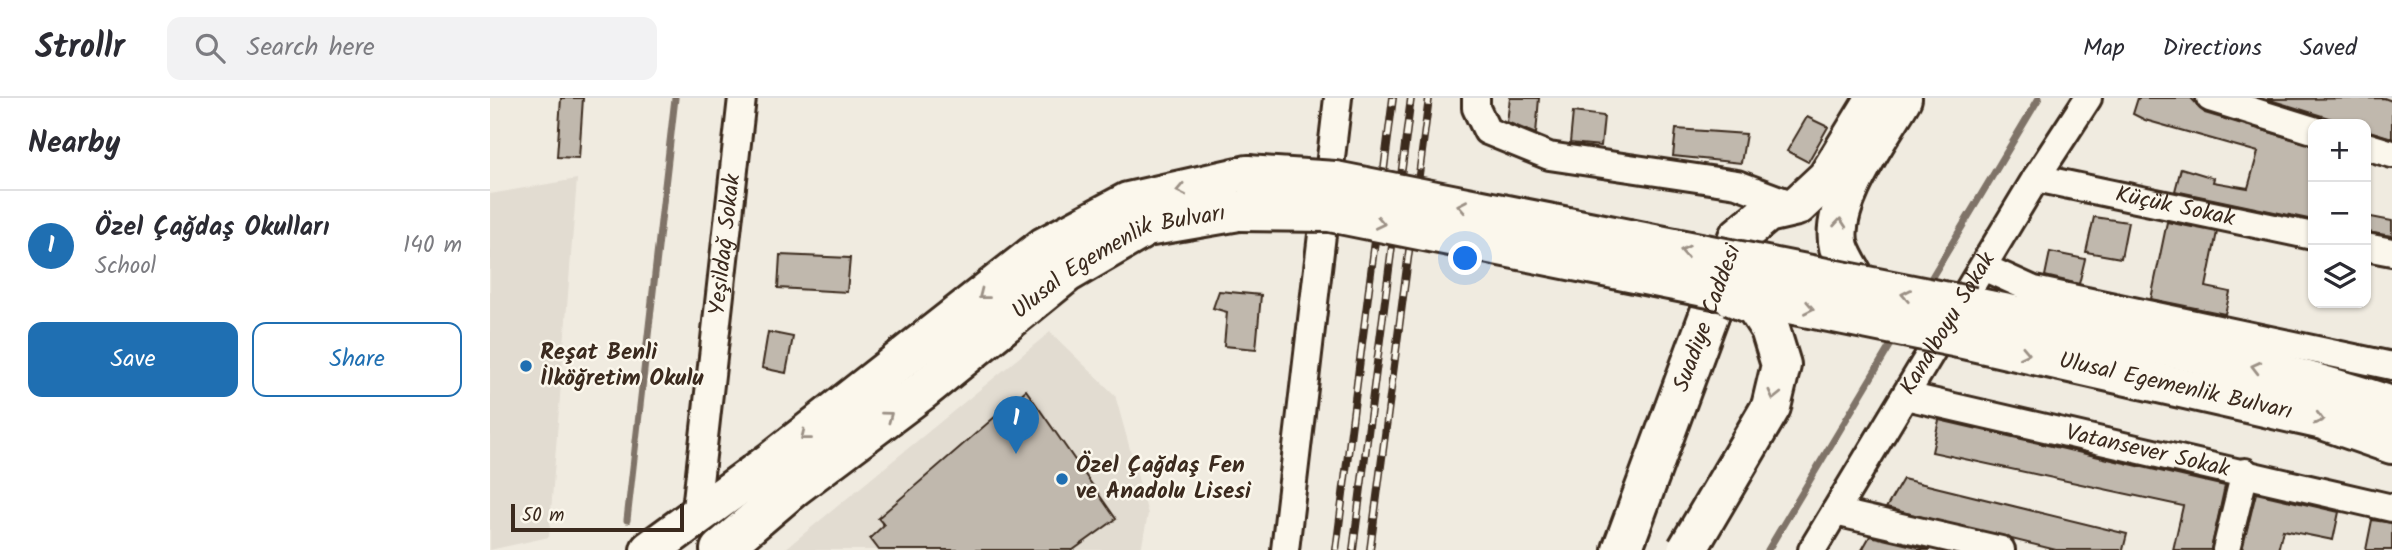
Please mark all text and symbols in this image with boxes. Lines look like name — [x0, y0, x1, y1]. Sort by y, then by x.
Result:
search box — [167, 17, 657, 80]
text: Strollr — [35, 22, 125, 75]
text: Search here — [247, 27, 375, 69]
icon: search — [191, 29, 229, 67]
text: Map — [2083, 29, 2125, 68]
text: Directions — [2163, 29, 2262, 68]
text: Saved — [2300, 29, 2357, 68]
map controls — [2308, 119, 2371, 308]
button: + — [2308, 119, 2371, 182]
text: Nearby — [28, 120, 120, 168]
street label: Yeşildağ Sokak — [700, 172, 751, 317]
street label: Küçük Sokak — [2112, 177, 2238, 237]
one-way arrow — [1175, 182, 1187, 196]
button: − — [2308, 182, 2371, 245]
street label: Ulusal Egemenlik Bulvarı — [1004, 196, 1229, 329]
one-way arrow — [1456, 200, 1468, 215]
text: Özel Çağdaş Okulları — [95, 207, 329, 249]
one-way arrow — [1374, 214, 1386, 229]
one-way arrow — [1832, 217, 1847, 228]
text: 1 — [48, 228, 54, 264]
text: 140 m — [403, 228, 462, 264]
street label: Suadiye Caddesi — [1664, 238, 1752, 397]
your location — [1448, 241, 1482, 275]
one-way arrow — [1679, 244, 1691, 259]
street label: Kanalboyu Sokak — [1891, 245, 2005, 402]
button: layers — [2308, 245, 2371, 308]
text: School — [95, 249, 156, 285]
one-way arrow — [979, 287, 992, 299]
one-way arrow — [1900, 288, 1912, 303]
one-way arrow — [1803, 300, 1815, 315]
button: Save — [28, 322, 238, 397]
button: Share — [252, 322, 462, 397]
place label: Reşat Benli İlköğretim Okulu — [540, 335, 704, 397]
street label: Ulusal Egemenlik Bulvarı — [2055, 343, 2296, 431]
one-way arrow — [2019, 344, 2031, 359]
marker: Reşat Benli İlköğretim Okulu — [518, 358, 534, 374]
one-way arrow — [2250, 361, 2262, 376]
one-way arrow — [1768, 389, 1782, 401]
pin: 1 — [993, 396, 1039, 454]
one-way arrow — [2313, 411, 2325, 426]
one-way arrow — [880, 412, 893, 424]
street label: Vatansever Sokak — [2062, 415, 2233, 488]
one-way arrow — [800, 427, 812, 440]
place label: Özel Çağdaş Fen ve Anadolu Lisesi — [1076, 448, 1252, 510]
marker: Özel Çağdaş Fen ve Anadolu Lisesi — [1054, 471, 1070, 487]
scale bar — [511, 501, 684, 533]
text: 50 m — [522, 501, 564, 531]

